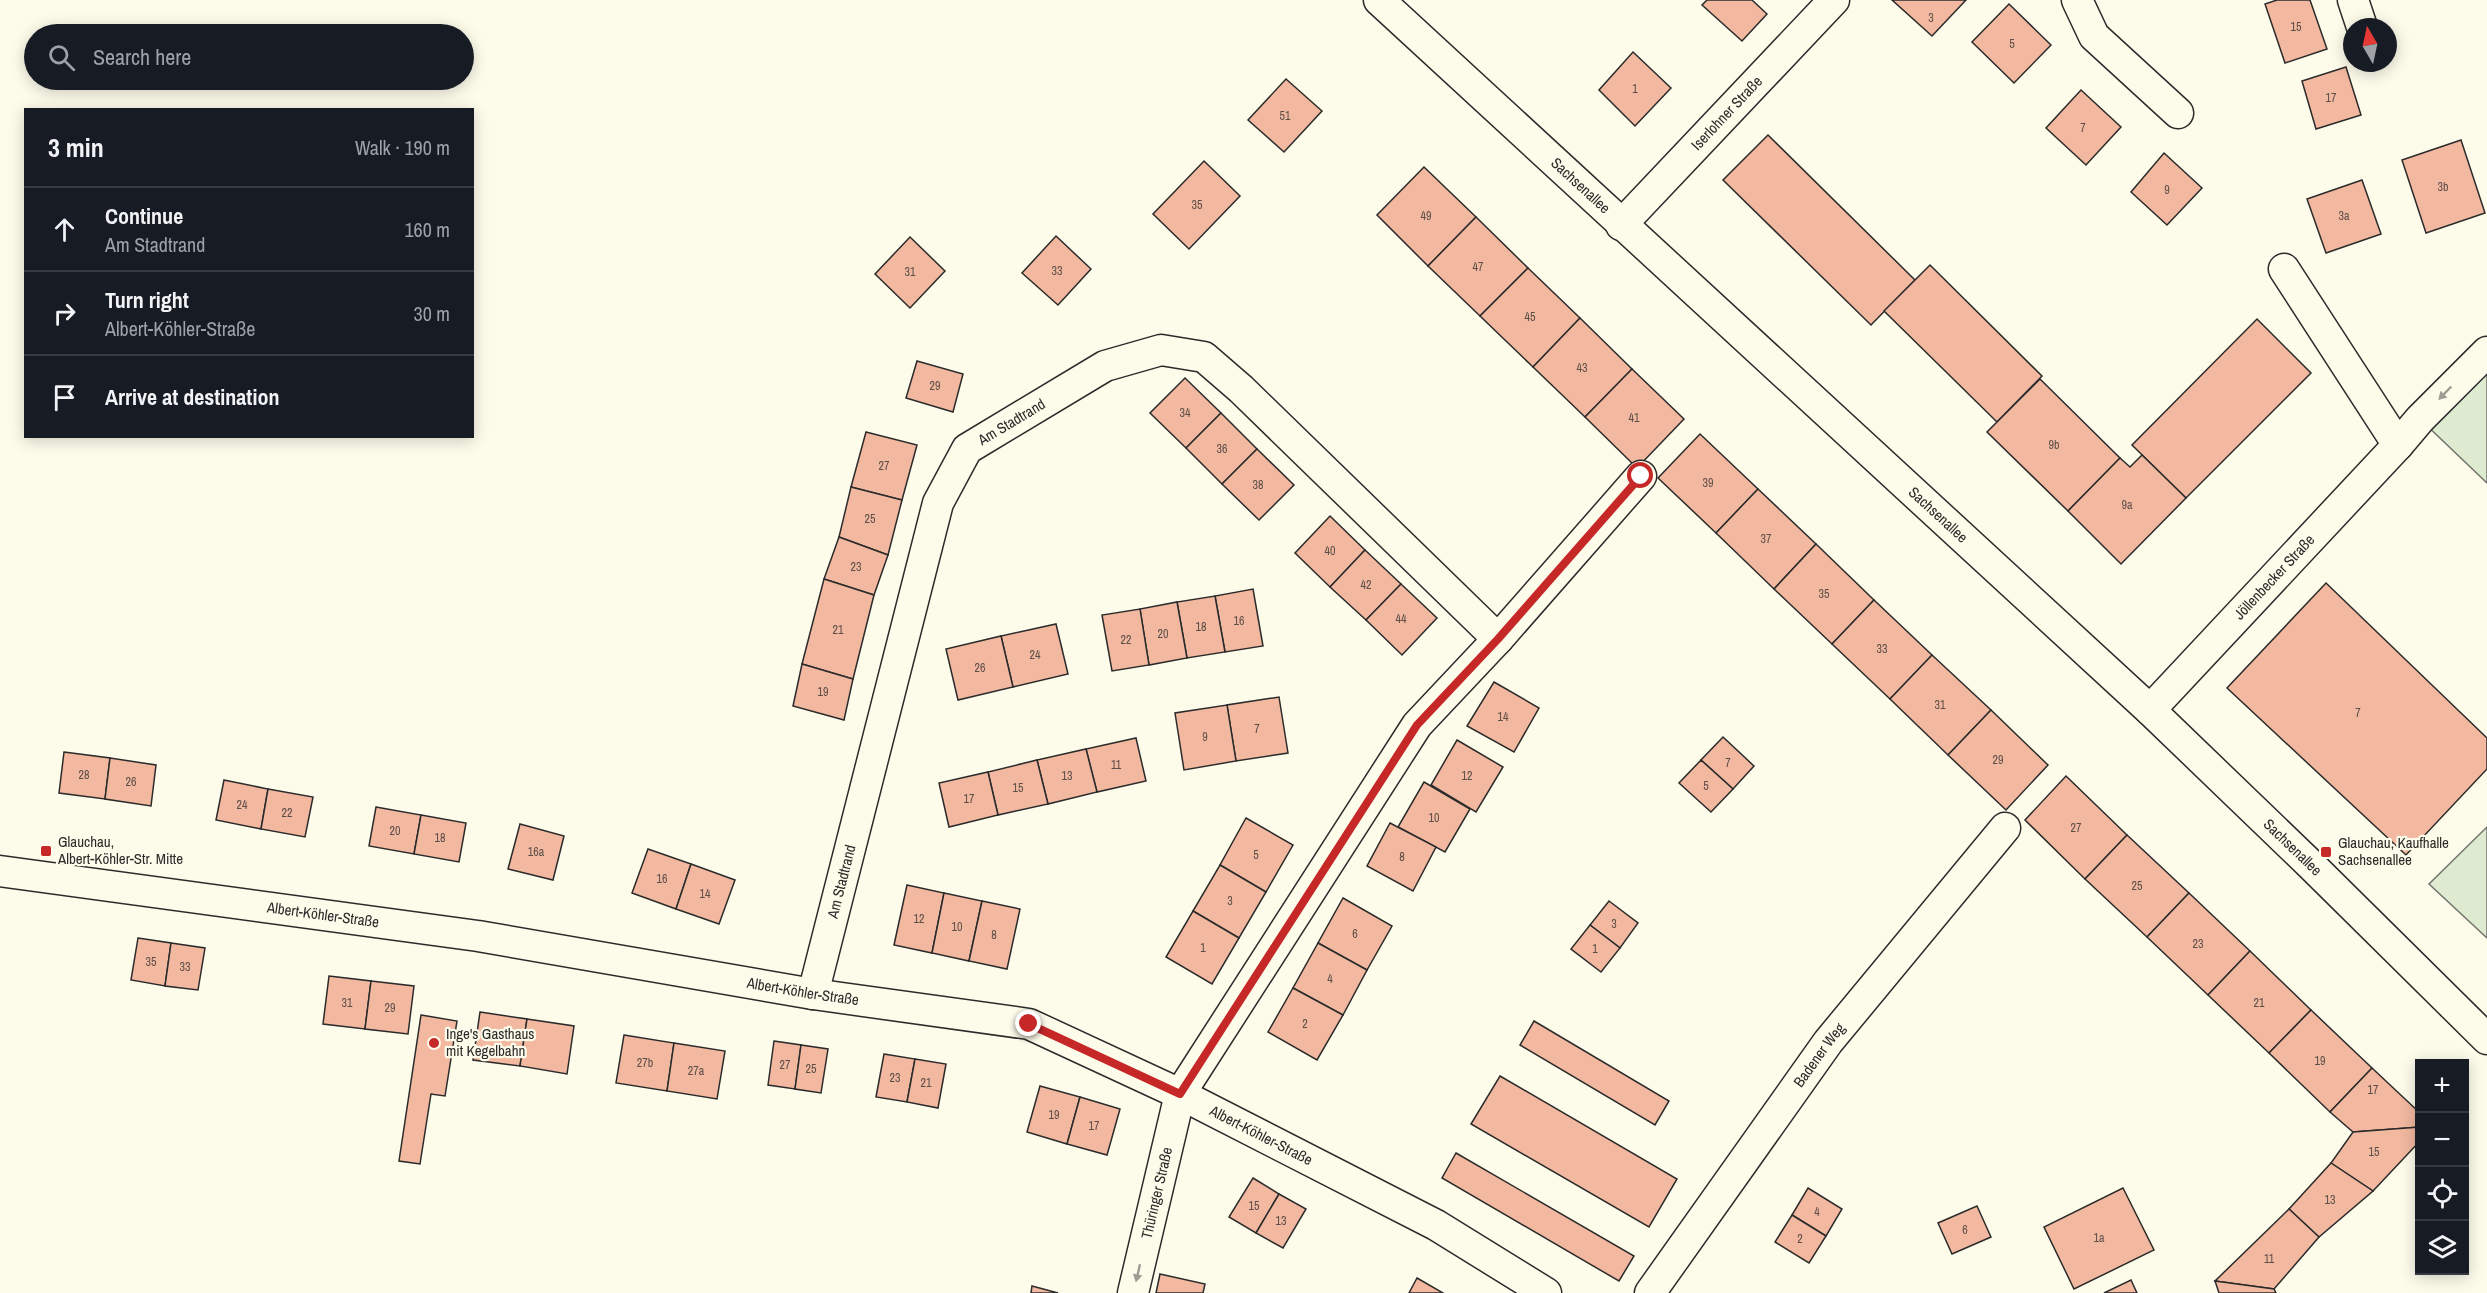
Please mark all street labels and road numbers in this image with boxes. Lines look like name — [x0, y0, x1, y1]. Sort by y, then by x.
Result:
street label: Iserlohner Straße — [1686, 71, 1767, 155]
street label: Sachsenallee — [1547, 152, 1615, 218]
street label: Am Stadtrand — [973, 393, 1049, 451]
street label: Sachsenallee — [1904, 482, 1973, 547]
street label: Jöllenbecker Straße — [2229, 530, 2319, 624]
street label: Sachsenallee — [2259, 814, 2327, 880]
street label: Am Stadtrand — [821, 842, 861, 921]
street label: Albert-Köhler-Straße — [265, 896, 381, 932]
street label: Albert-Köhler-Straße — [744, 972, 860, 1010]
street label: Badener Weg — [1788, 1018, 1850, 1091]
street label: Albert-Köhler-Straße — [1205, 1100, 1317, 1170]
street label: Thüringer Straße — [1136, 1145, 1177, 1241]

